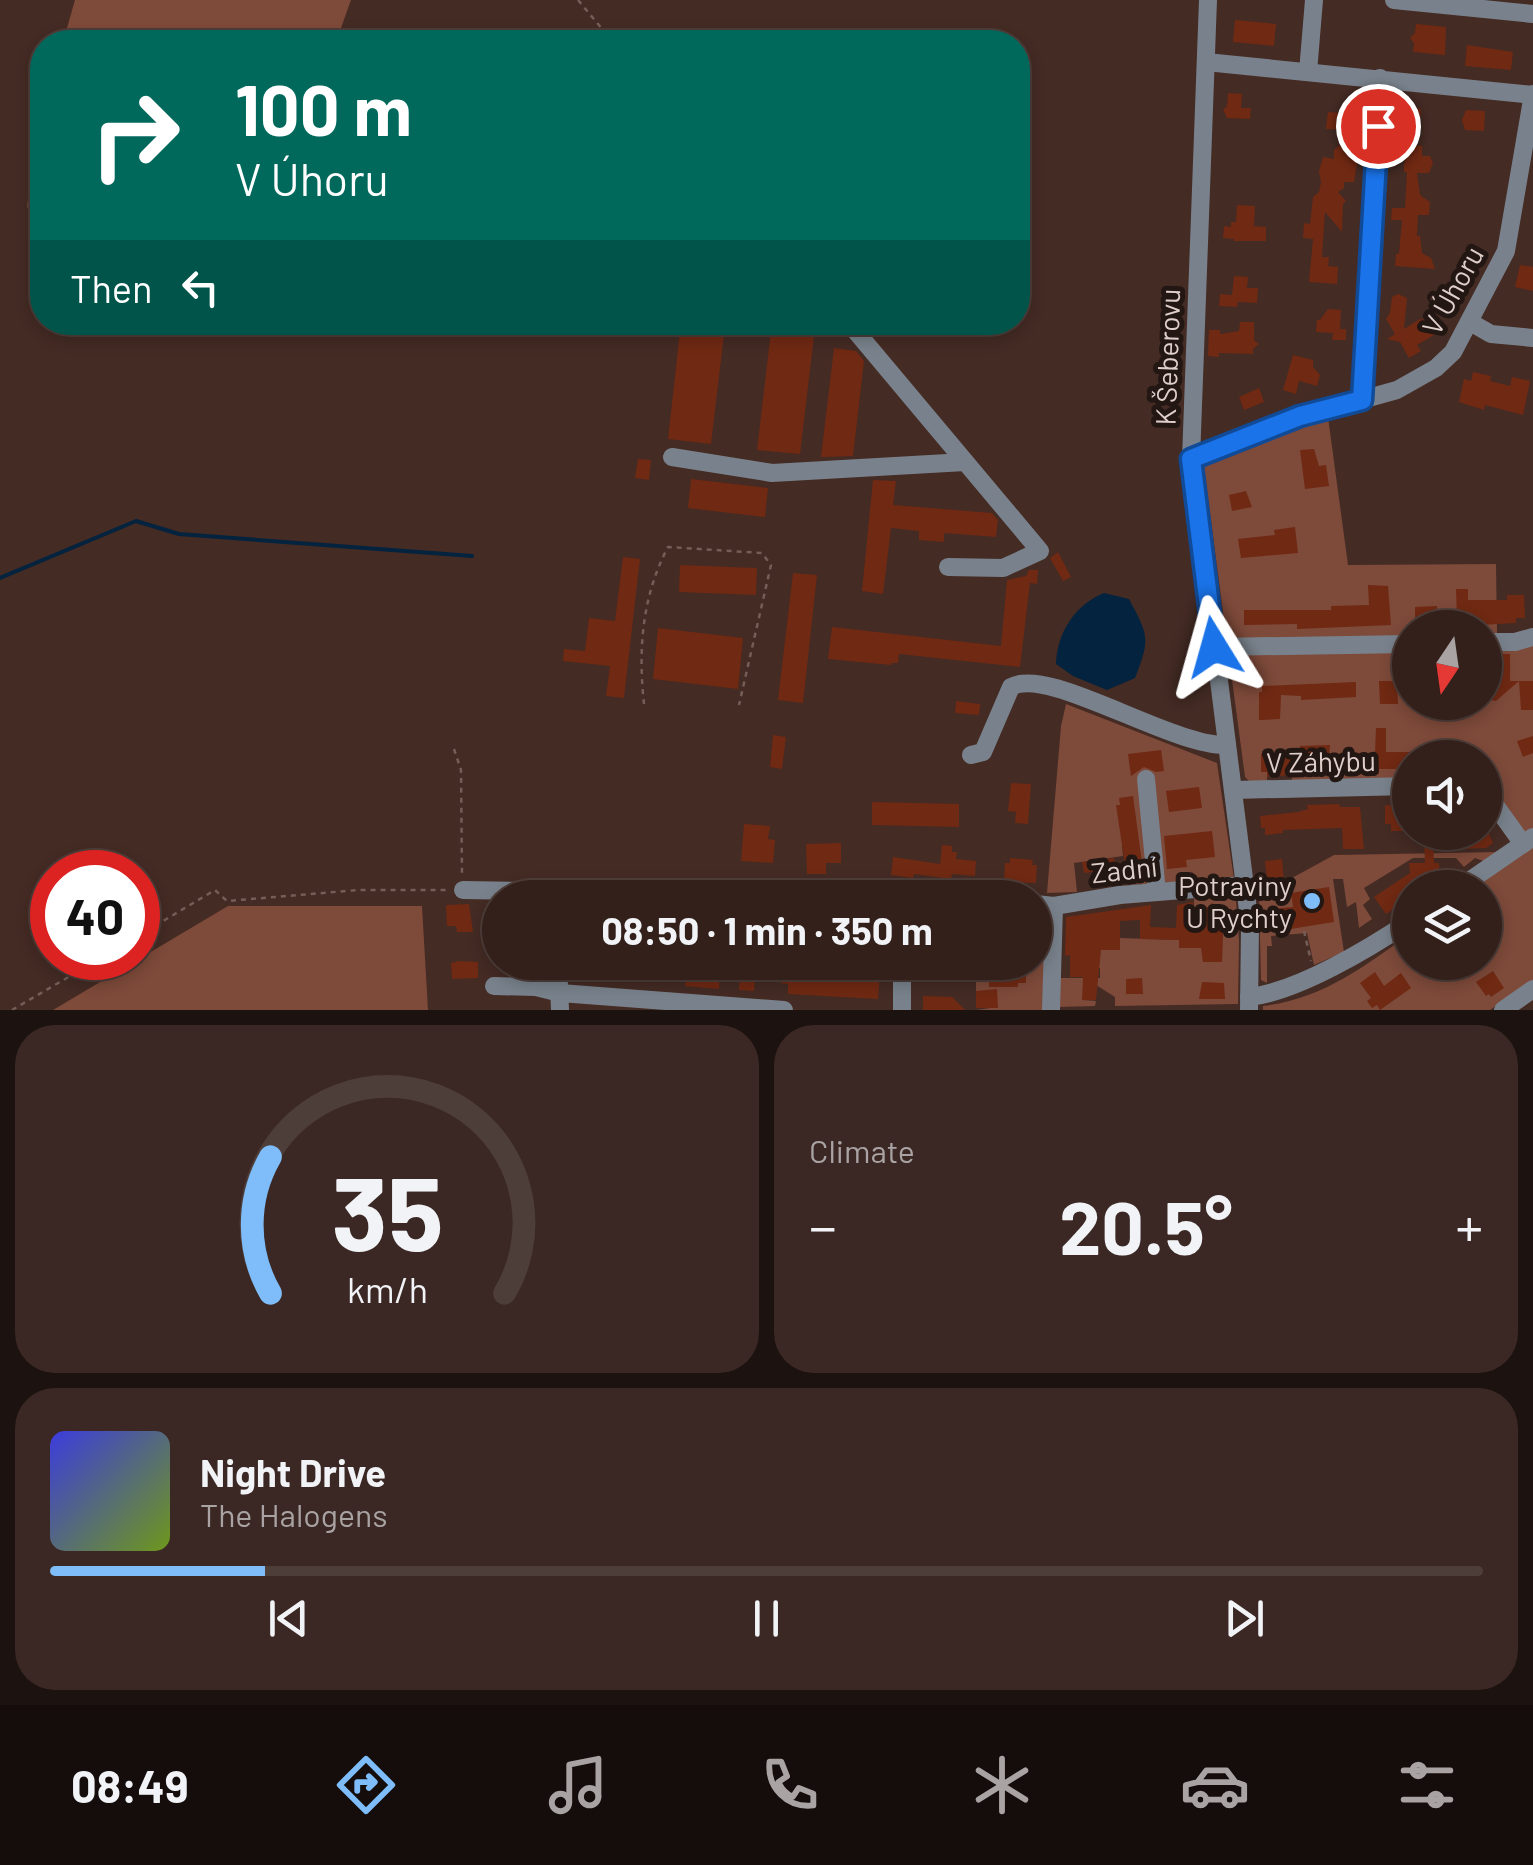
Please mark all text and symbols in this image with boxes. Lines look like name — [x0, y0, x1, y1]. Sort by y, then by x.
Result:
text: 100 m — [235, 66, 412, 150]
icon: right — [70, 70, 200, 200]
pin — [1336, 84, 1421, 169]
icon: arrive — [1351, 99, 1406, 154]
text: V Úhoru — [235, 151, 389, 205]
street label: V Úhoru — [1414, 240, 1490, 340]
icon: left — [173, 260, 228, 315]
text: Then — [70, 265, 153, 311]
street label: K Šeberovu — [1148, 288, 1186, 426]
position arrow — [1162, 595, 1266, 699]
north arrow — [1392, 610, 1502, 720]
map controls — [1392, 610, 1502, 980]
button: sound — [1392, 740, 1502, 850]
street label: V Záhybu — [1266, 743, 1376, 779]
street label: Zadní — [1089, 849, 1159, 889]
speed limit sign: 40 — [30, 850, 160, 980]
place label: Potraviny U Rychty — [1178, 868, 1292, 934]
button: layers — [1392, 870, 1502, 980]
marker: Potraviny U Rychty — [1301, 890, 1323, 912]
text: 08:50 · 1 min · 350 m — [601, 907, 933, 953]
text: Climate — [809, 1131, 915, 1169]
text: 35 — [331, 1147, 443, 1272]
text: 20.5° — [1059, 1180, 1233, 1270]
text: − — [809, 1192, 837, 1258]
text: + — [1455, 1192, 1483, 1258]
text: km/h — [347, 1267, 427, 1310]
text: Night Drive — [200, 1449, 386, 1495]
text: The Halogens — [200, 1495, 388, 1533]
icon: previous — [261, 1591, 316, 1646]
icon: pause — [739, 1591, 794, 1646]
icon: next — [1217, 1591, 1272, 1646]
icon: directions — [331, 1750, 401, 1820]
icon: music — [543, 1750, 613, 1820]
icon: phone — [755, 1750, 825, 1820]
icon: climate — [967, 1750, 1037, 1820]
icon: car — [1180, 1750, 1250, 1820]
icon: filters — [1392, 1750, 1462, 1820]
text: 08:49 — [71, 1758, 189, 1812]

